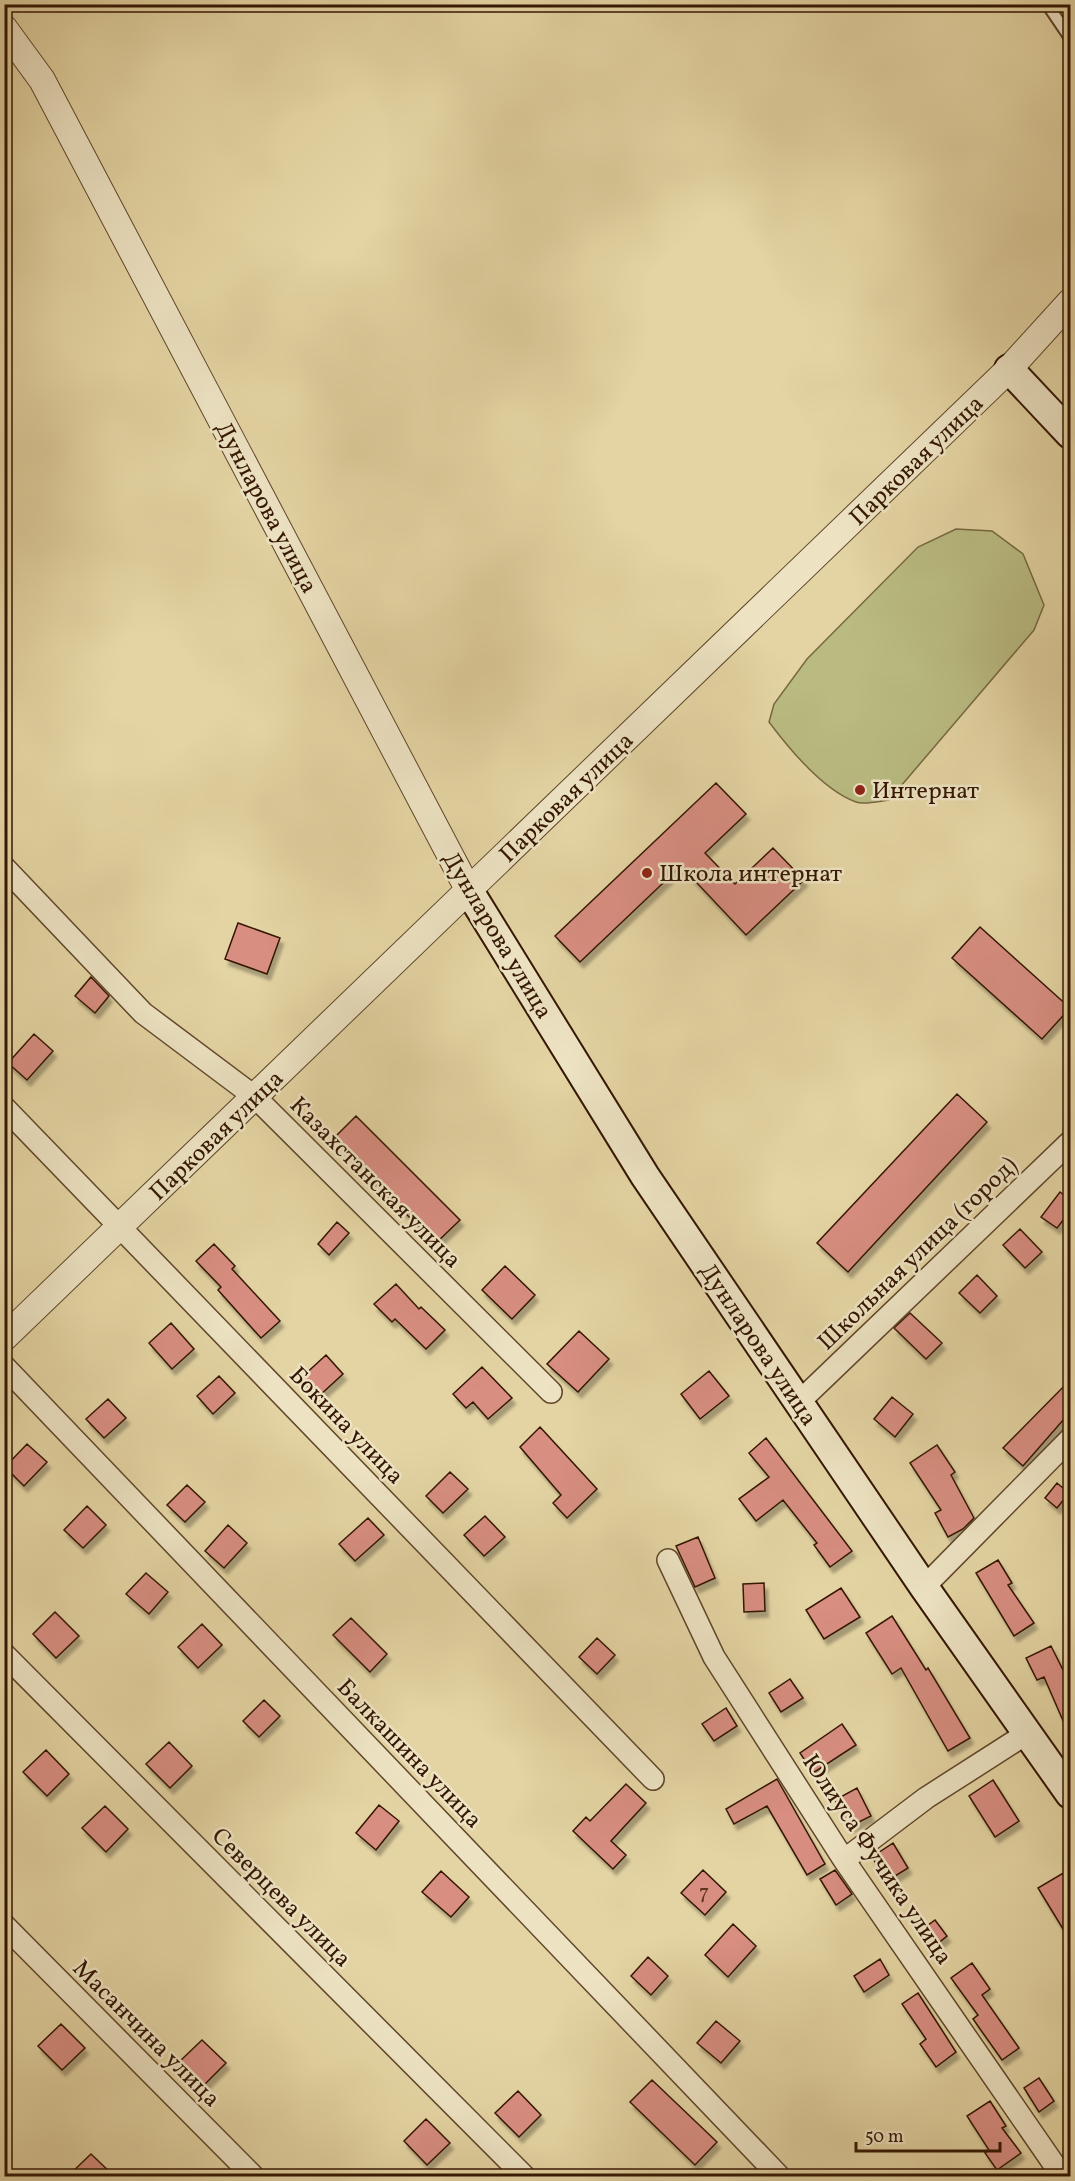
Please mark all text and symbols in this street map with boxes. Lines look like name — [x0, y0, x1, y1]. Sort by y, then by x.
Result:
street label: Парковая улица — [842, 388, 992, 535]
street label: Дунларова улица — [206, 416, 325, 600]
street label: Парковая улица — [492, 725, 642, 872]
place label: Интернат — [872, 775, 979, 809]
marker: Интернат — [853, 783, 867, 797]
street label: Дунларова улица — [433, 846, 560, 1026]
place label: Школа интернат — [659, 858, 842, 892]
marker: Школа интернат — [640, 866, 654, 880]
street label: Парковая улица — [142, 1063, 292, 1210]
street label: Казахстанская улица — [281, 1090, 468, 1277]
street label: Школьная улица (город) — [811, 1150, 1026, 1359]
street label: Дунларова улица — [690, 1257, 825, 1433]
street label: Бокина улица — [280, 1360, 411, 1493]
street label: Балкашина улица — [328, 1672, 489, 1837]
street label: Юлиуса Фучика улица — [793, 1748, 960, 1972]
street label: Северцева улица — [203, 1821, 358, 1976]
house number: 7 — [699, 1879, 709, 1908]
street label: Масанчина улица — [64, 1953, 227, 2116]
scale bar — [856, 2115, 1000, 2153]
text: 50 m — [865, 2125, 904, 2150]

